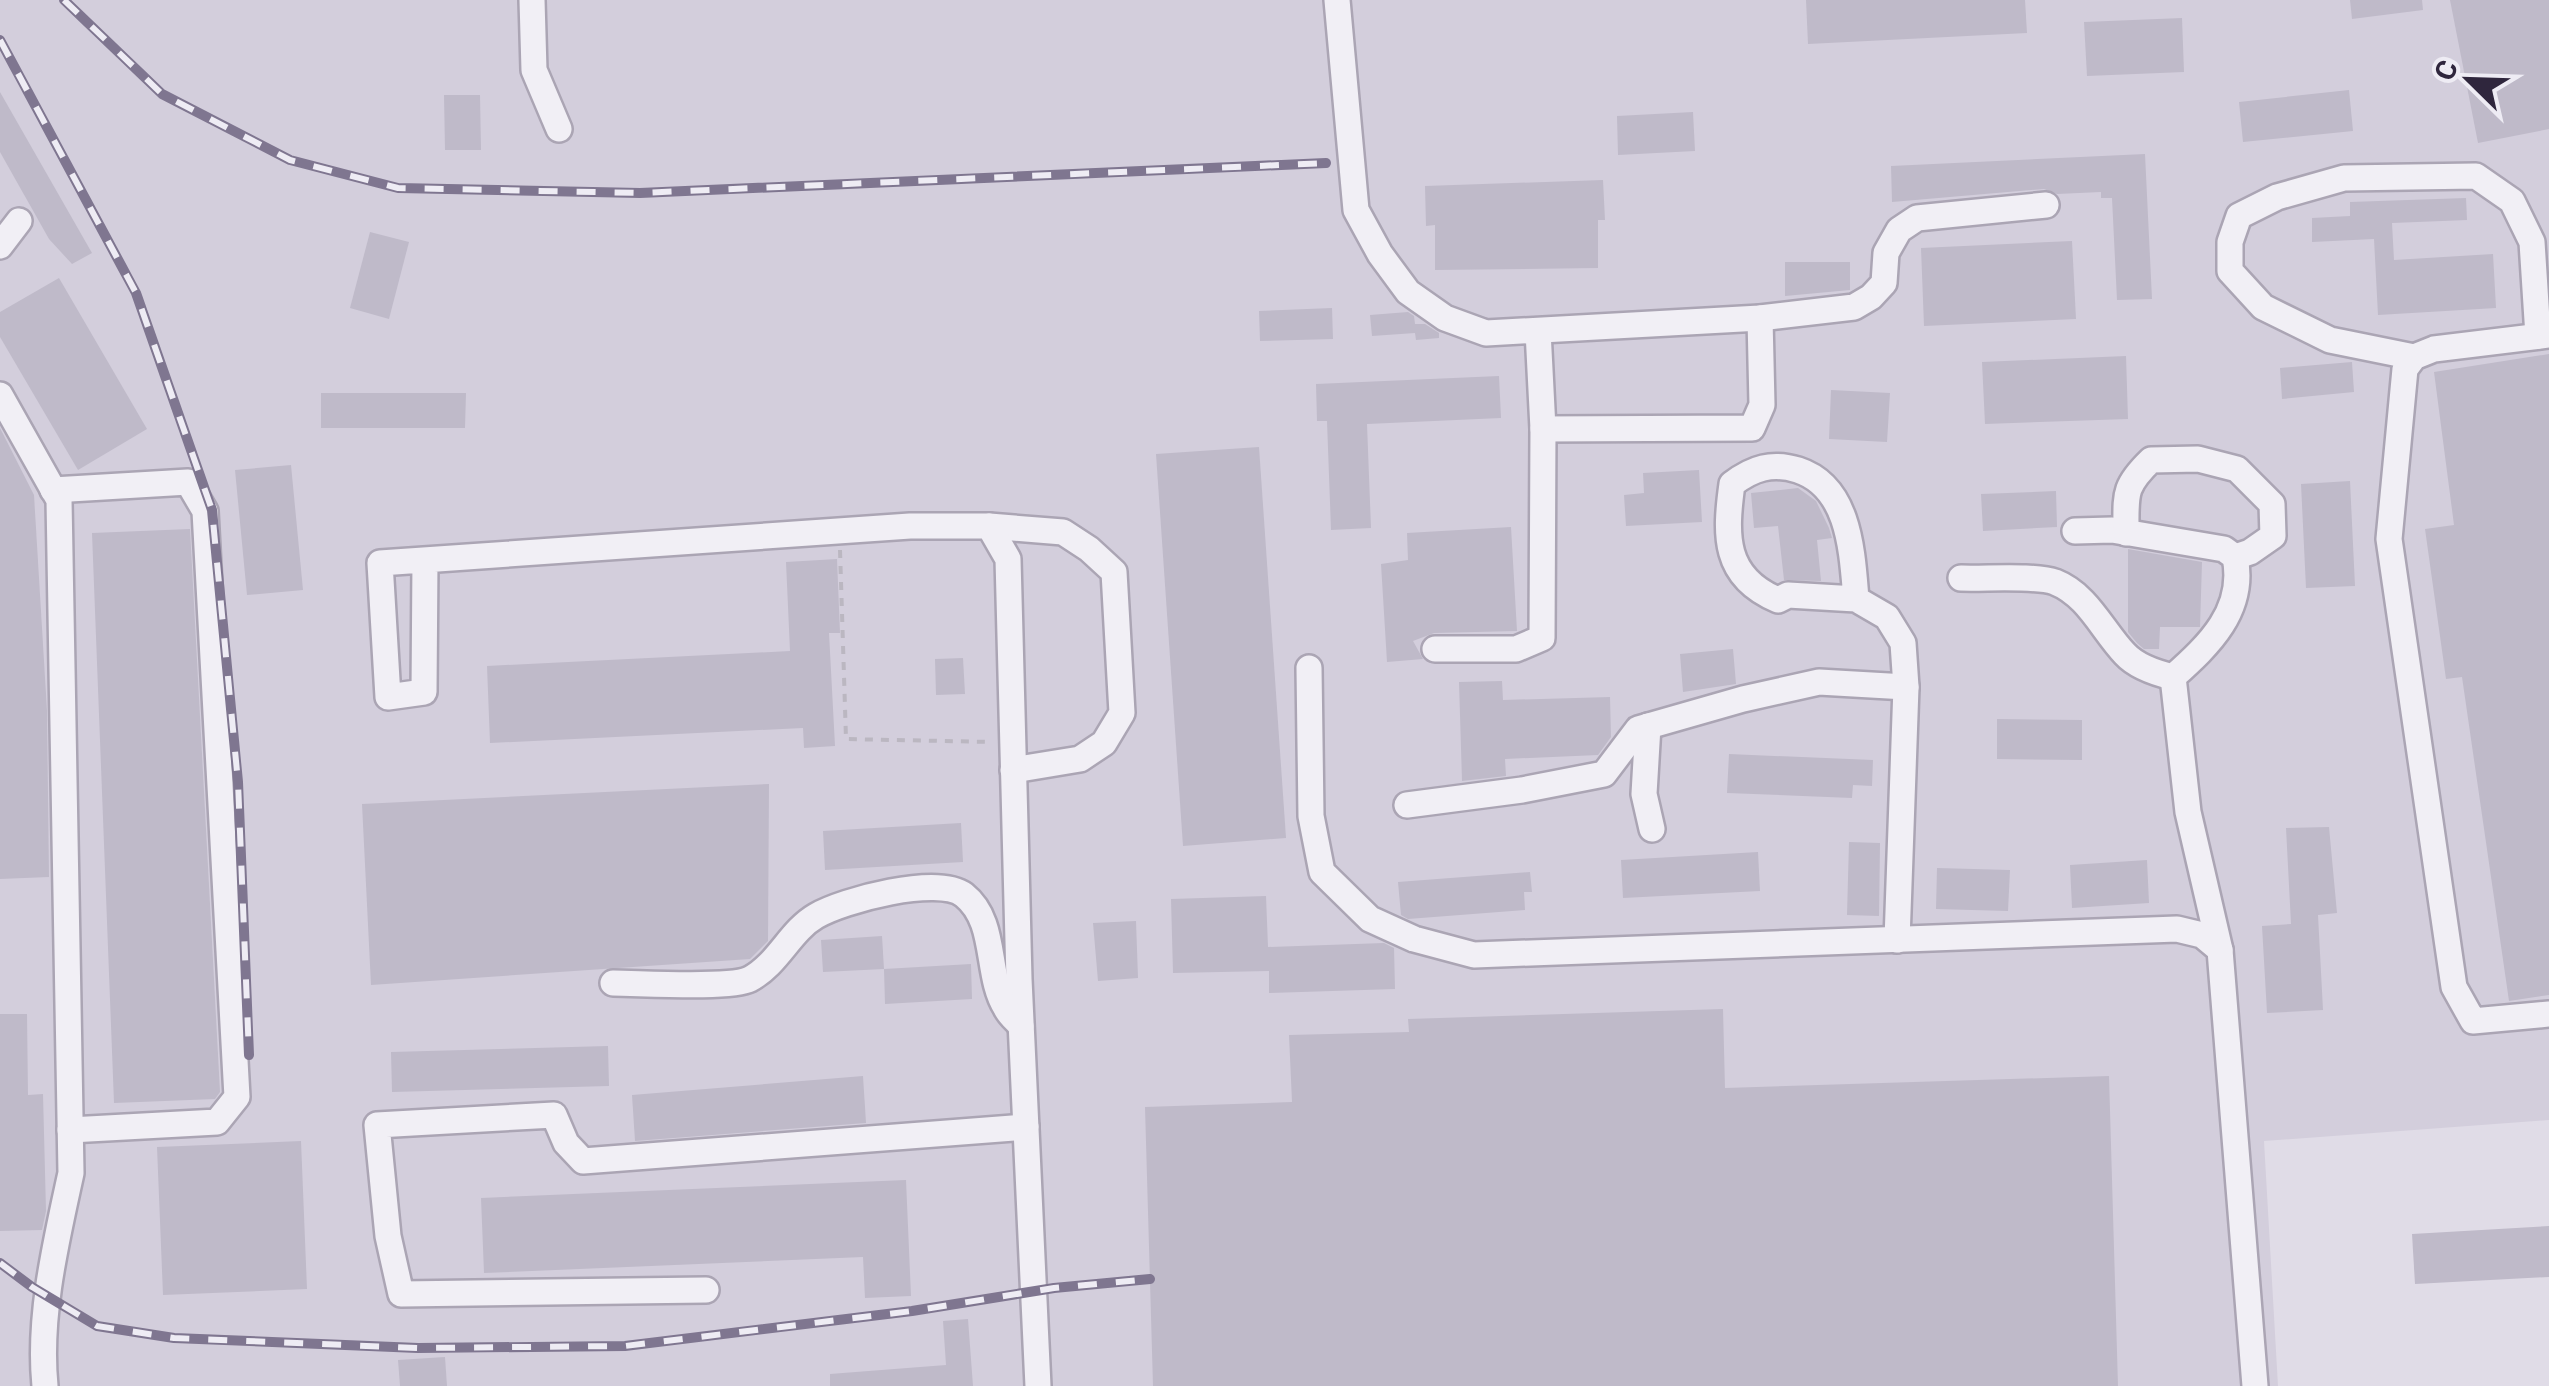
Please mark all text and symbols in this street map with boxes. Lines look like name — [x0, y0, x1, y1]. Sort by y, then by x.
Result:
north arrow — [2419, 30, 2519, 130]
text: С — [2428, 56, 2465, 85]

